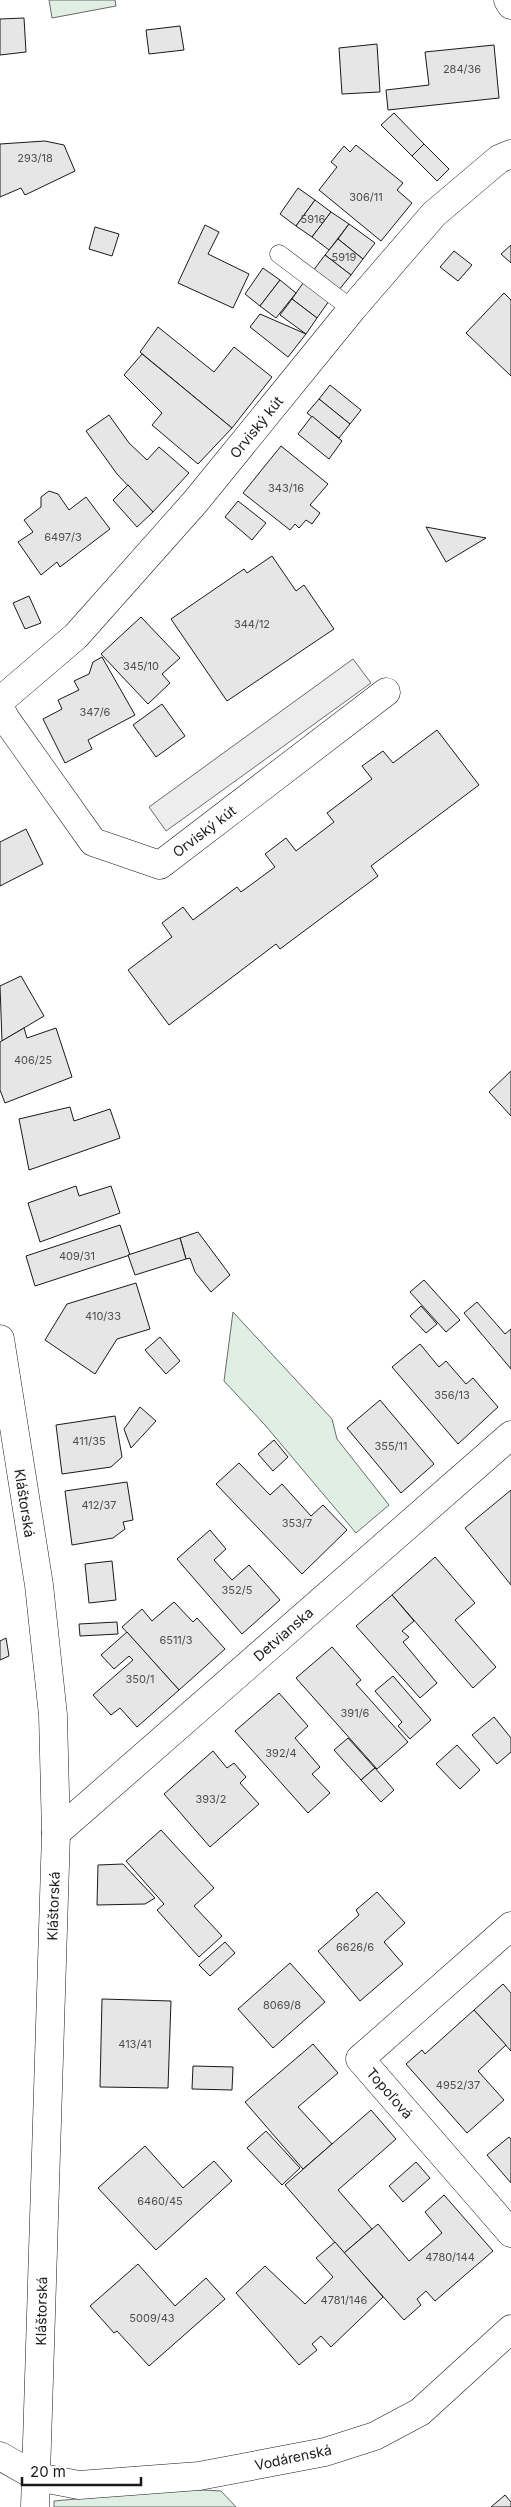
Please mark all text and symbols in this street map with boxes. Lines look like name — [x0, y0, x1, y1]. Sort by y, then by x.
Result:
house number: 284/36 — [443, 62, 481, 76]
house number: 293/18 — [17, 151, 53, 165]
house number: 306/11 — [349, 190, 383, 204]
house number: 5916 — [301, 212, 326, 226]
house number: 5919 — [332, 250, 357, 264]
street label: Orviský kút — [226, 392, 286, 461]
house number: 343/16 — [268, 481, 304, 495]
house number: 6497/3 — [44, 530, 82, 544]
house number: 344/12 — [234, 617, 270, 631]
house number: 345/10 — [123, 659, 159, 673]
house number: 347/6 — [80, 705, 111, 719]
street label: Orviský kút — [169, 801, 239, 860]
house number: 406/25 — [14, 1053, 52, 1067]
house number: 409/31 — [59, 1249, 95, 1263]
house number: 410/33 — [85, 1309, 121, 1323]
house number: 356/13 — [434, 1388, 470, 1402]
house number: 411/35 — [72, 1434, 106, 1448]
house number: 355/11 — [374, 1439, 408, 1453]
street label: Kláštorská — [11, 1468, 39, 1538]
house number: 412/37 — [81, 1498, 117, 1512]
house number: 353/7 — [282, 1516, 312, 1530]
house number: 352/5 — [222, 1583, 253, 1597]
street label: Detvianska — [250, 1603, 316, 1665]
house number: 6511/3 — [159, 1633, 193, 1647]
house number: 350/1 — [126, 1672, 154, 1686]
house number: 391/6 — [341, 1706, 370, 1720]
house number: 392/4 — [265, 1746, 297, 1760]
house number: 393/2 — [195, 1792, 227, 1806]
street label: Kláštorská — [43, 1871, 63, 1941]
house number: 6626/6 — [336, 1940, 374, 1954]
house number: 8069/8 — [263, 1998, 301, 2012]
house number: 413/41 — [118, 2037, 152, 2051]
street label: Topoľová — [363, 2064, 417, 2122]
house number: 4952/37 — [436, 2078, 480, 2092]
house number: 6460/45 — [137, 2194, 183, 2208]
house number: 4780/144 — [425, 2250, 475, 2264]
street label: Kláštorská — [32, 2276, 50, 2346]
house number: 4781/146 — [321, 2293, 368, 2307]
house number: 5009/43 — [129, 2311, 175, 2325]
street label: Vodárenská — [253, 2441, 333, 2473]
scale bar — [22, 2454, 141, 2486]
text: 20 m — [30, 2462, 66, 2481]

